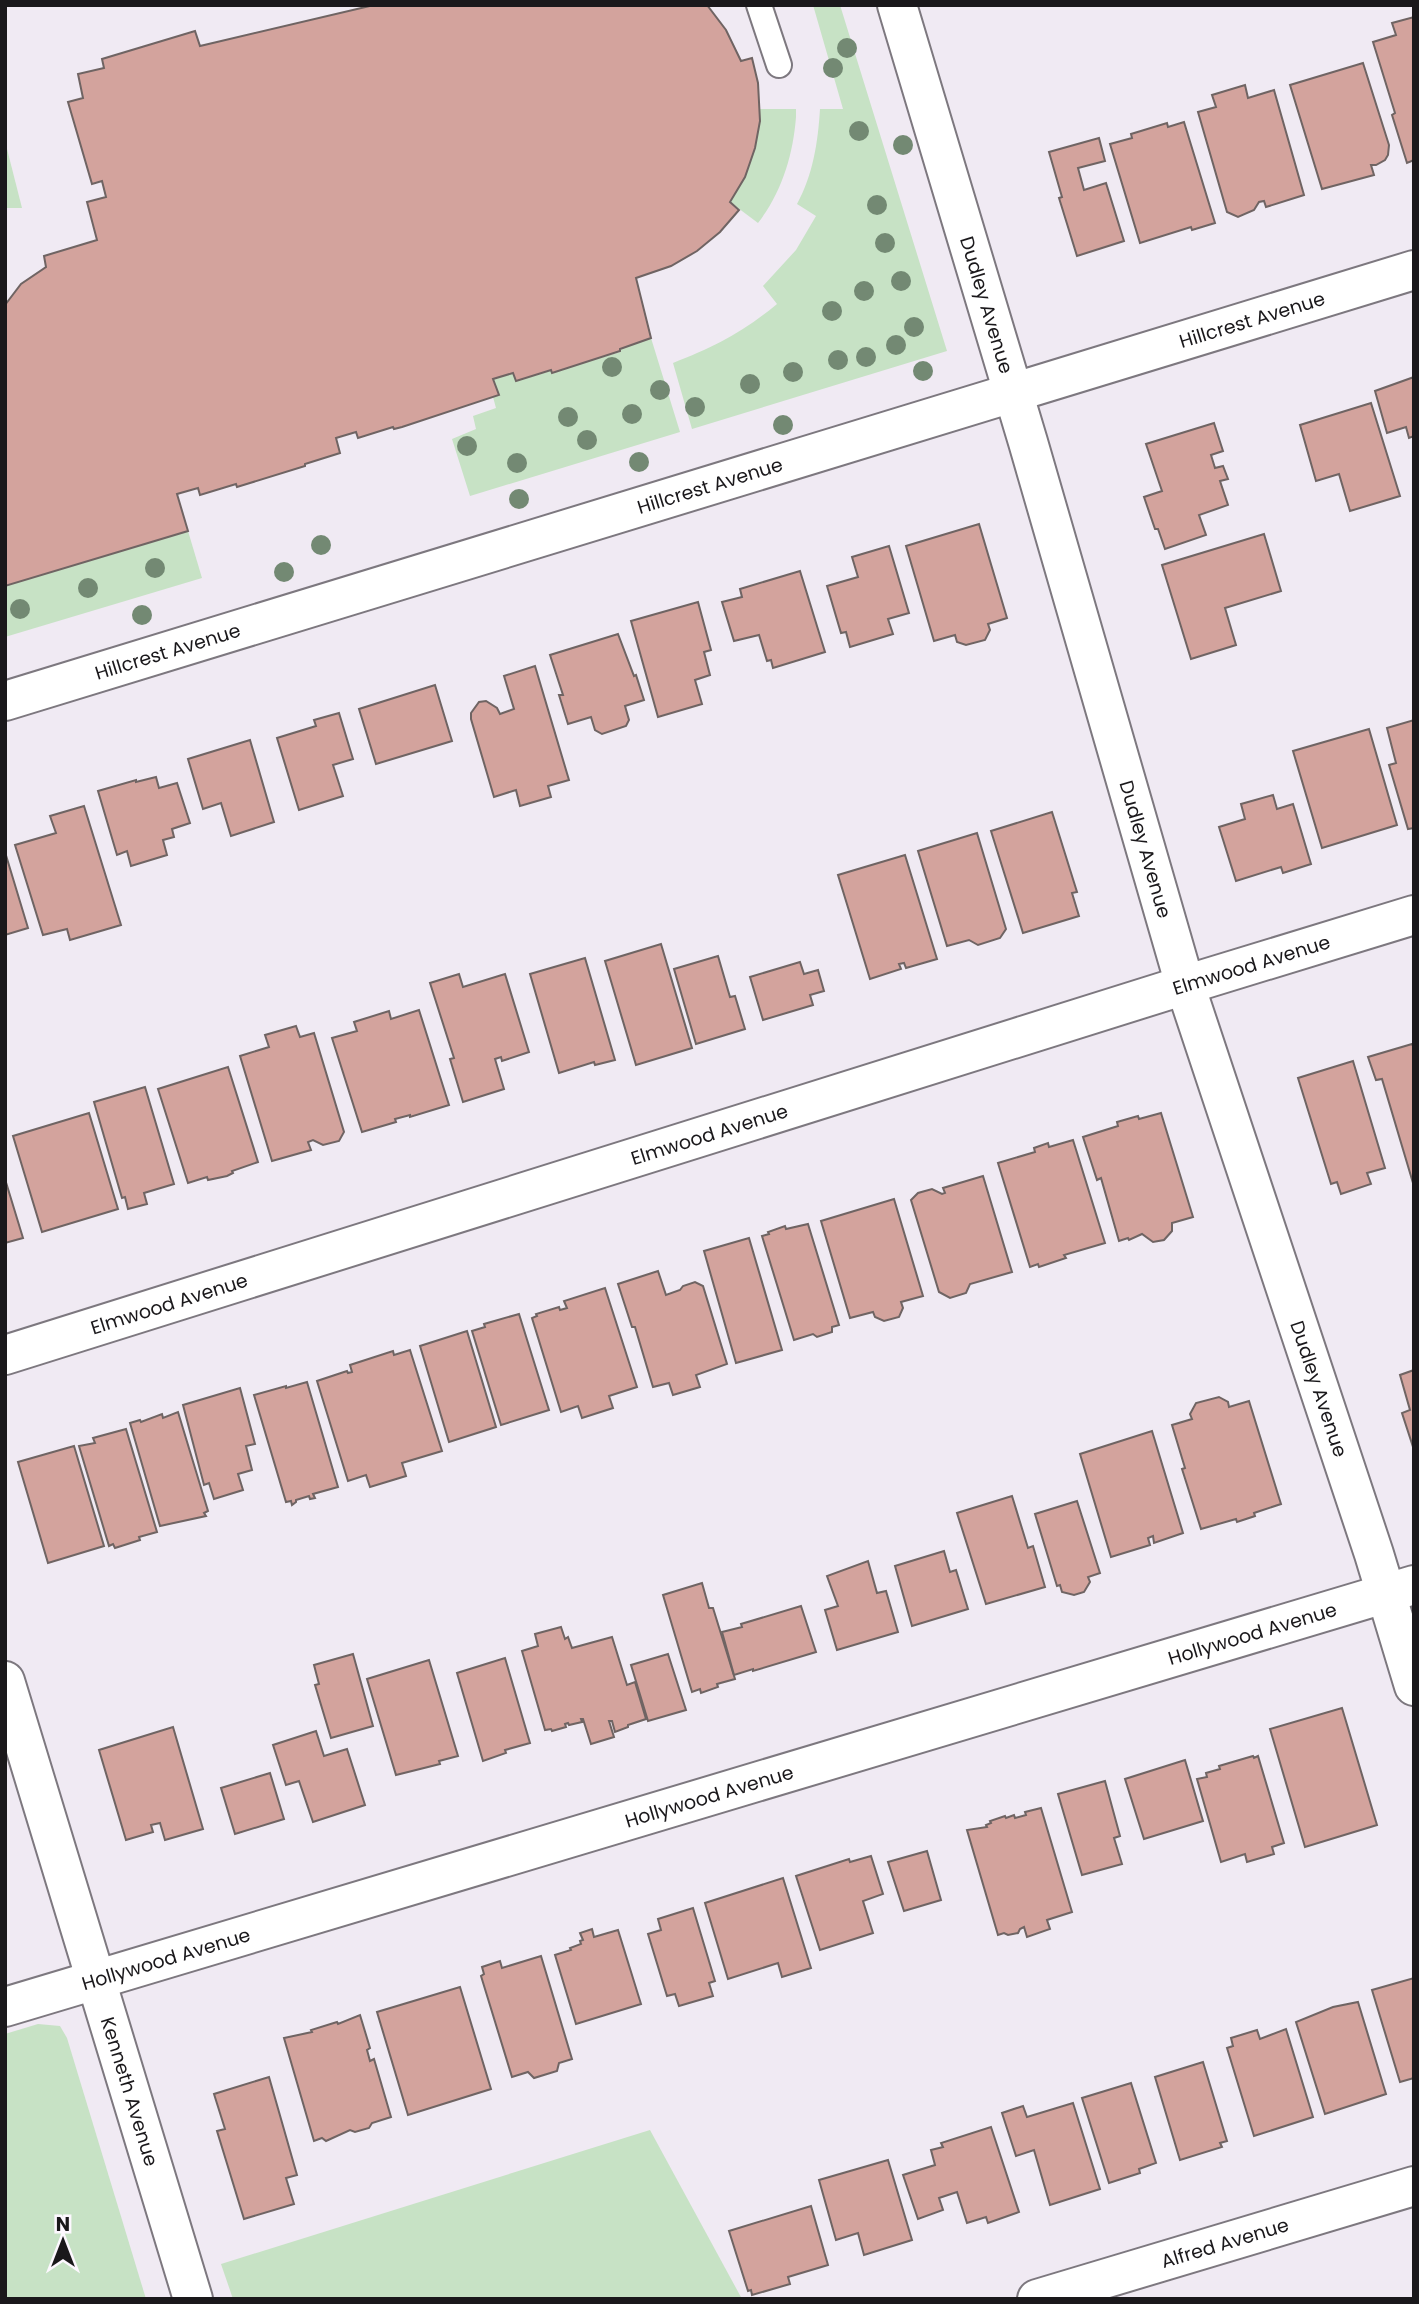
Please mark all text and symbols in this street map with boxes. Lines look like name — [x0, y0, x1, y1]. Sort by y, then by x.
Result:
street label: Dudley Avenue — [954, 233, 1020, 377]
street label: Hillcrest Avenue — [1176, 285, 1328, 355]
street label: Hillcrest Avenue — [634, 450, 786, 520]
street label: Hillcrest Avenue — [91, 616, 244, 686]
street label: Dudley Avenue — [1113, 777, 1178, 921]
street label: Elmwood Avenue — [1169, 928, 1333, 1002]
street label: Elmwood Avenue — [627, 1097, 791, 1172]
street label: Elmwood Avenue — [87, 1266, 251, 1341]
street label: Dudley Avenue — [1284, 1317, 1354, 1461]
street label: Hollywood Avenue — [1165, 1595, 1340, 1671]
street label: Hollywood Avenue — [622, 1758, 797, 1834]
street label: Hollywood Avenue — [78, 1921, 253, 1997]
street label: Kenneth Avenue — [94, 2013, 165, 2169]
north arrow — [28, 2206, 98, 2276]
text: N — [56, 2211, 70, 2238]
street label: Alfred Avenue — [1158, 2211, 1292, 2275]

